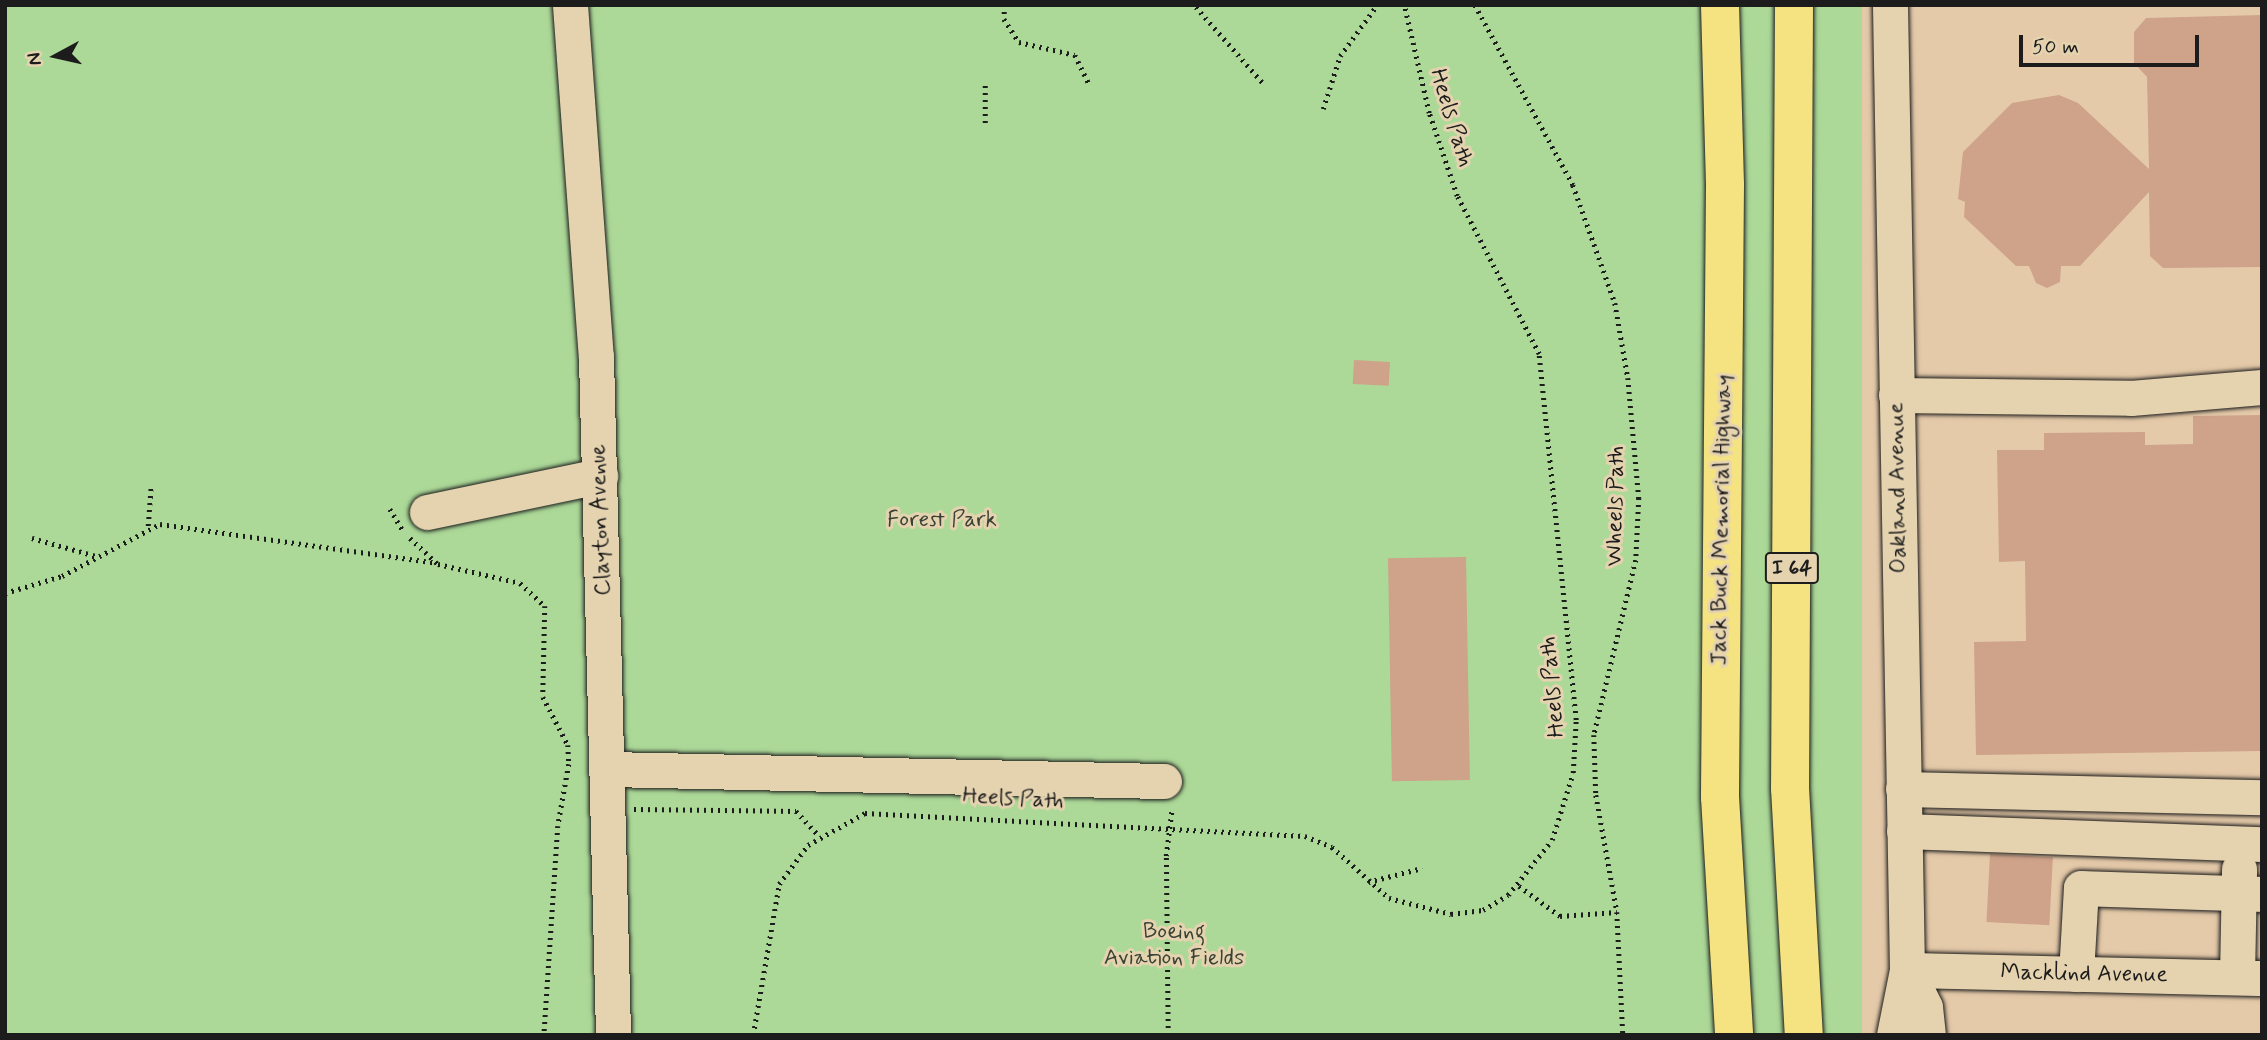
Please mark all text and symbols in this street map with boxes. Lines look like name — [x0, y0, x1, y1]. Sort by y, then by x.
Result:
north arrow — [21, 21, 91, 91]
scale bar — [2022, 21, 2202, 65]
text: 50 m — [2032, 33, 2079, 61]
text: N — [21, 51, 48, 67]
street label: Heels Path — [1423, 66, 1479, 170]
street label: Jack Buck Memorial Highway — [1706, 375, 1738, 665]
street label: Oakland Avenue — [1883, 406, 1913, 570]
street label: Clayton Avenue — [584, 441, 618, 599]
street label: Wheels Path — [1601, 446, 1631, 566]
park label: Forest Park — [887, 506, 997, 534]
road number: I 64 — [1764, 550, 1820, 586]
street label: Heels Path — [1535, 635, 1571, 739]
street label: Heels Path — [962, 783, 1064, 815]
park label: Boeing Aviation Fields — [1104, 918, 1244, 972]
street label: Macklind Avenue — [1999, 959, 2169, 989]

